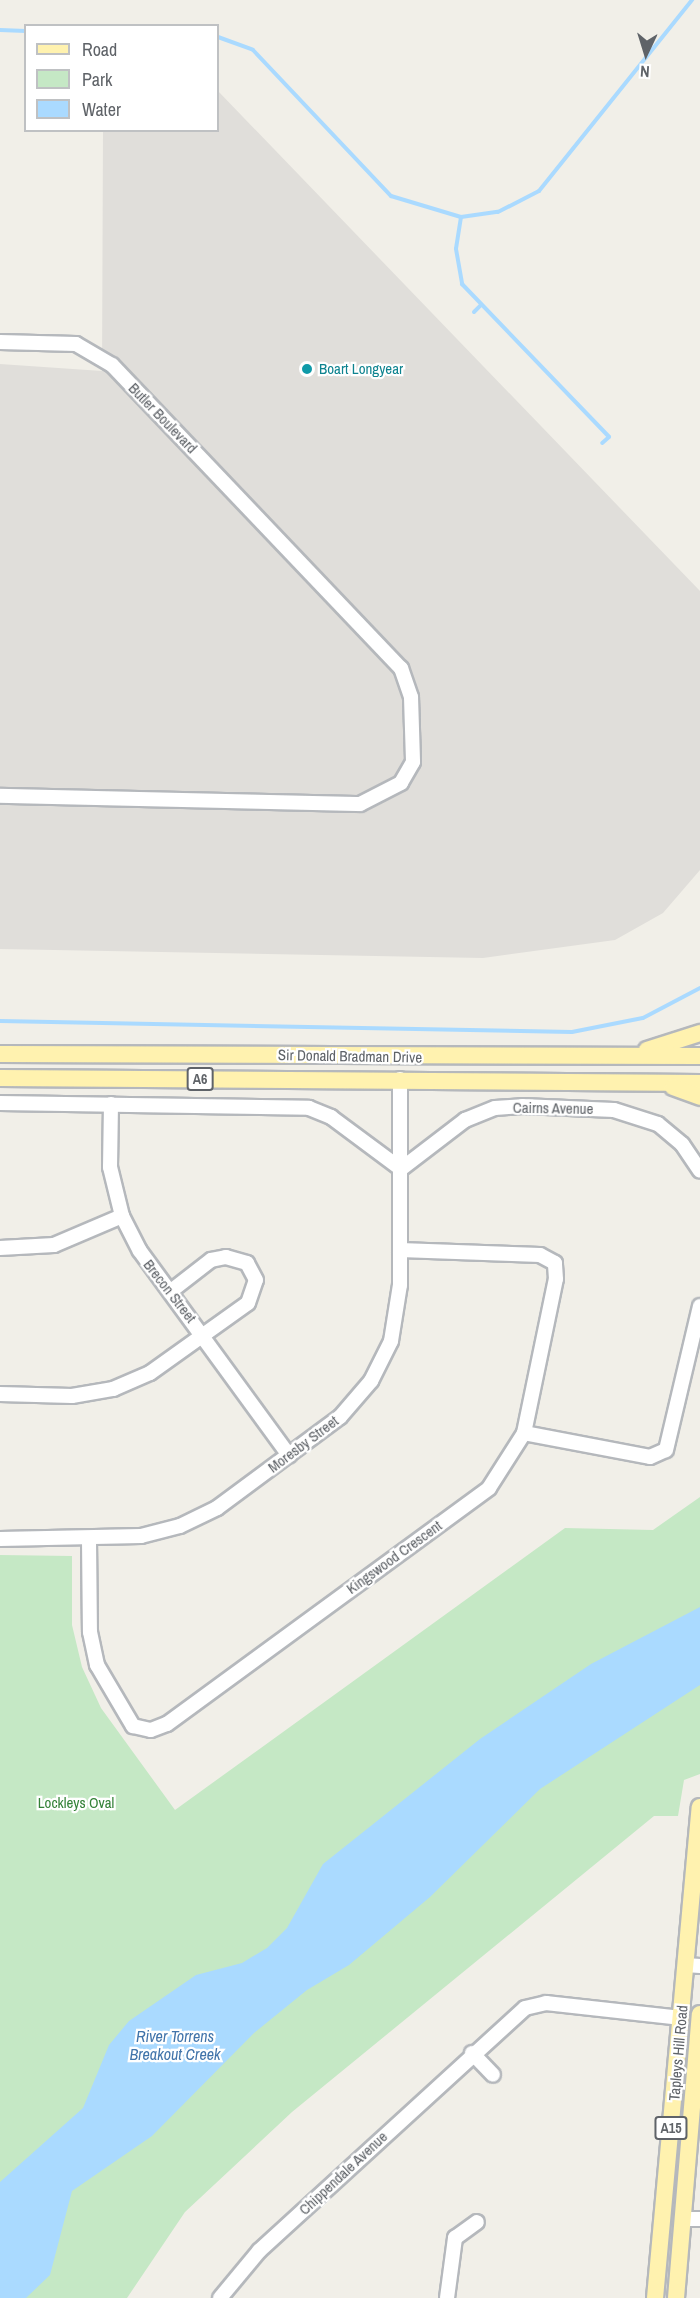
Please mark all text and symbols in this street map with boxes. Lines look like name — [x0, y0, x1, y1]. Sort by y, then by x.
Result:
legend — [24, 24, 219, 132]
north arrow — [616, 24, 676, 84]
text: Road — [82, 37, 117, 62]
text: N — [639, 61, 650, 83]
text: Park — [82, 67, 112, 92]
text: Water — [82, 97, 121, 122]
place label: Boart Longyear — [319, 360, 403, 378]
marker: Boart Longyear — [300, 362, 314, 376]
street label: Butler Boulevard — [125, 379, 201, 457]
street label: Sir Donald Bradman Drive — [278, 1046, 422, 1066]
road number: A6 — [186, 1068, 214, 1090]
street label: Cairns Avenue — [512, 1098, 594, 1118]
street label: Brecon Street — [140, 1256, 200, 1326]
street label: Moresby Street — [264, 1412, 342, 1476]
street label: Kingswood Crescent — [343, 1516, 445, 1598]
park label: Lockleys Oval — [38, 1794, 114, 1812]
street label: Tapleys Hill Road — [665, 2004, 691, 2102]
water label: River Torrens Breakout Creek — [129, 2026, 221, 2064]
road number: A15 — [653, 2117, 689, 2139]
street label: Chippendale Avenue — [295, 2127, 391, 2219]

